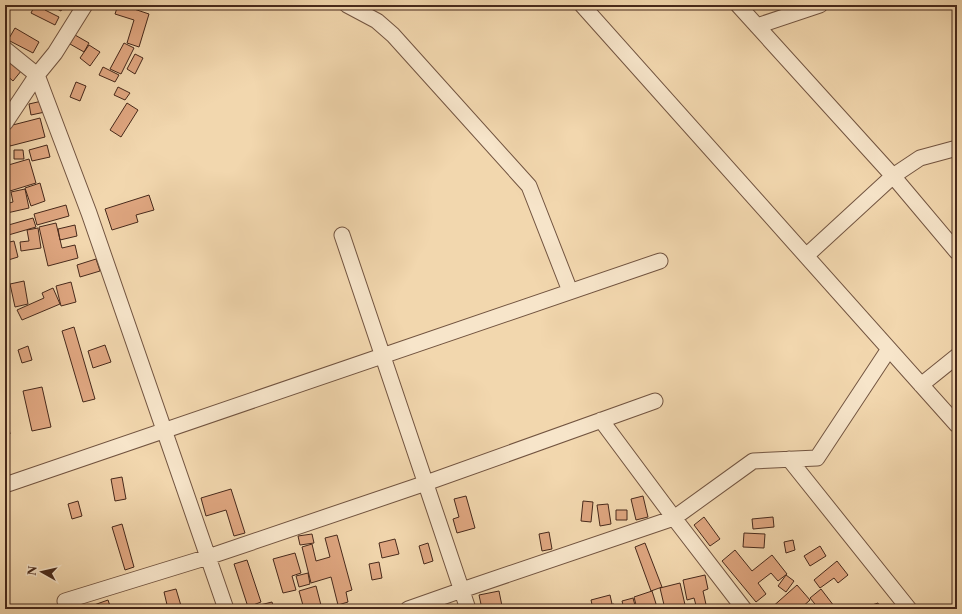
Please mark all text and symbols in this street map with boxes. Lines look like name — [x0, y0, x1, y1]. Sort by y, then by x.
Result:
north arrow — [22, 552, 62, 592]
text: N — [25, 564, 40, 576]

